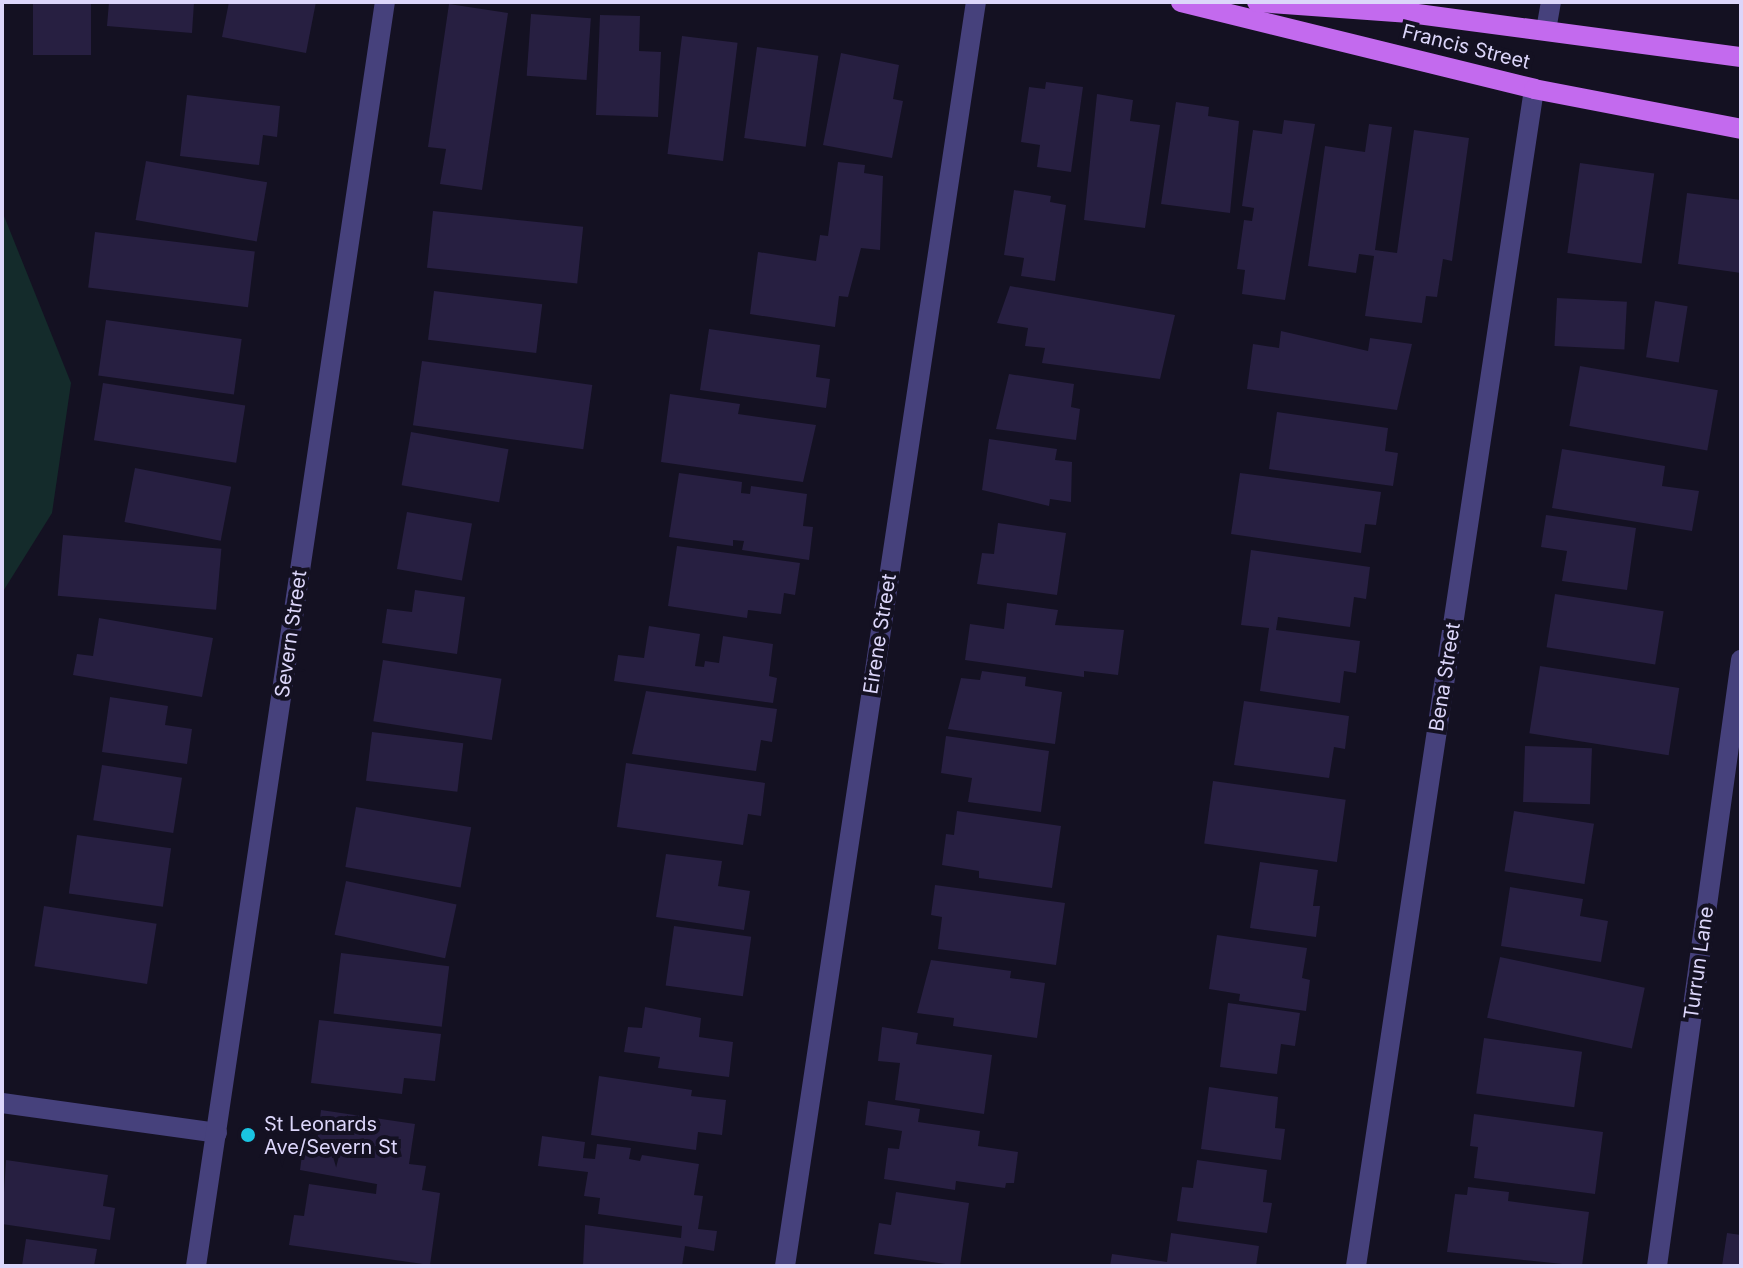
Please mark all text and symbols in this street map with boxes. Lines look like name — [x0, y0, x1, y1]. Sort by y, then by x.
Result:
street label: Francis Street — [1400, 20, 1532, 74]
street label: Severn Street — [270, 569, 312, 699]
street label: Eirene Street — [859, 572, 901, 696]
street label: Bena Street — [1425, 621, 1465, 733]
street label: Turrun Lane — [1679, 905, 1719, 1021]
place label: St Leonards Ave/Severn St — [264, 1112, 397, 1159]
marker: St Leonards Ave/Severn St — [239, 1126, 257, 1144]

